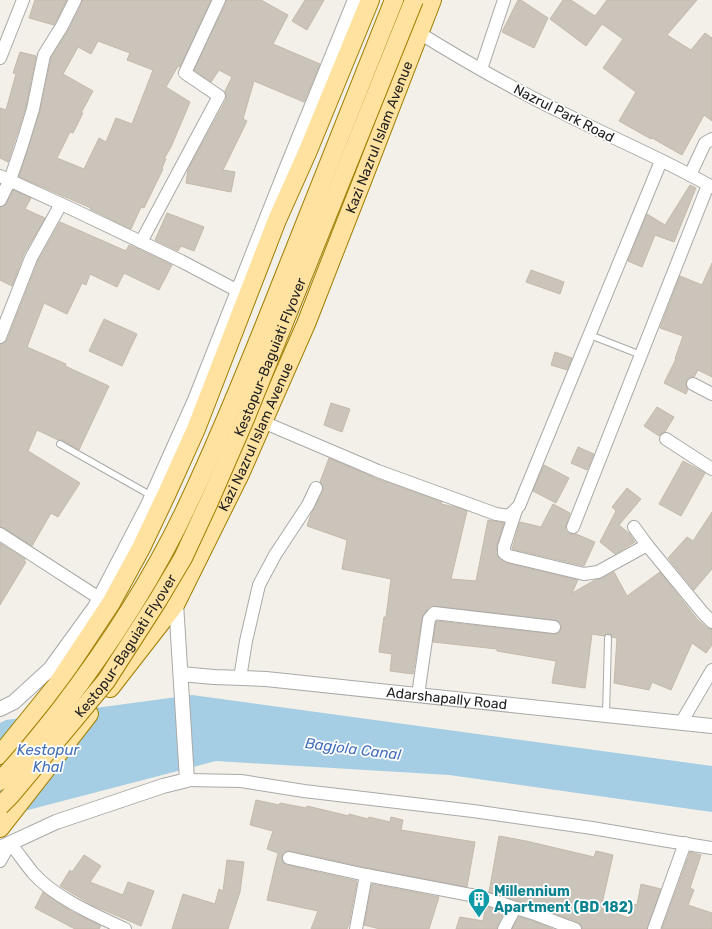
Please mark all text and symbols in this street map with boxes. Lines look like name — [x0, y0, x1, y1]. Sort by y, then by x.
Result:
street label: Kazi Nazrul Islam Avenue — [342, 59, 417, 216]
street label: Nazrul Park Road — [511, 81, 617, 146]
street label: Kestopur-Baguiati Flyover — [230, 275, 310, 439]
street label: Kazi Nazrul Islam Avenue — [215, 360, 297, 514]
street label: Kestopur-Baguiati Flyover — [71, 571, 181, 721]
street label: Adarshapally Road — [386, 684, 508, 713]
water label: Bagjola Canal — [304, 734, 402, 764]
water label: Kestopur Khal — [17, 741, 80, 776]
place label: Millennium Apartment (BD 182) — [494, 883, 633, 916]
building icon: Millennium Apartment (BD 182) — [466, 886, 492, 919]

